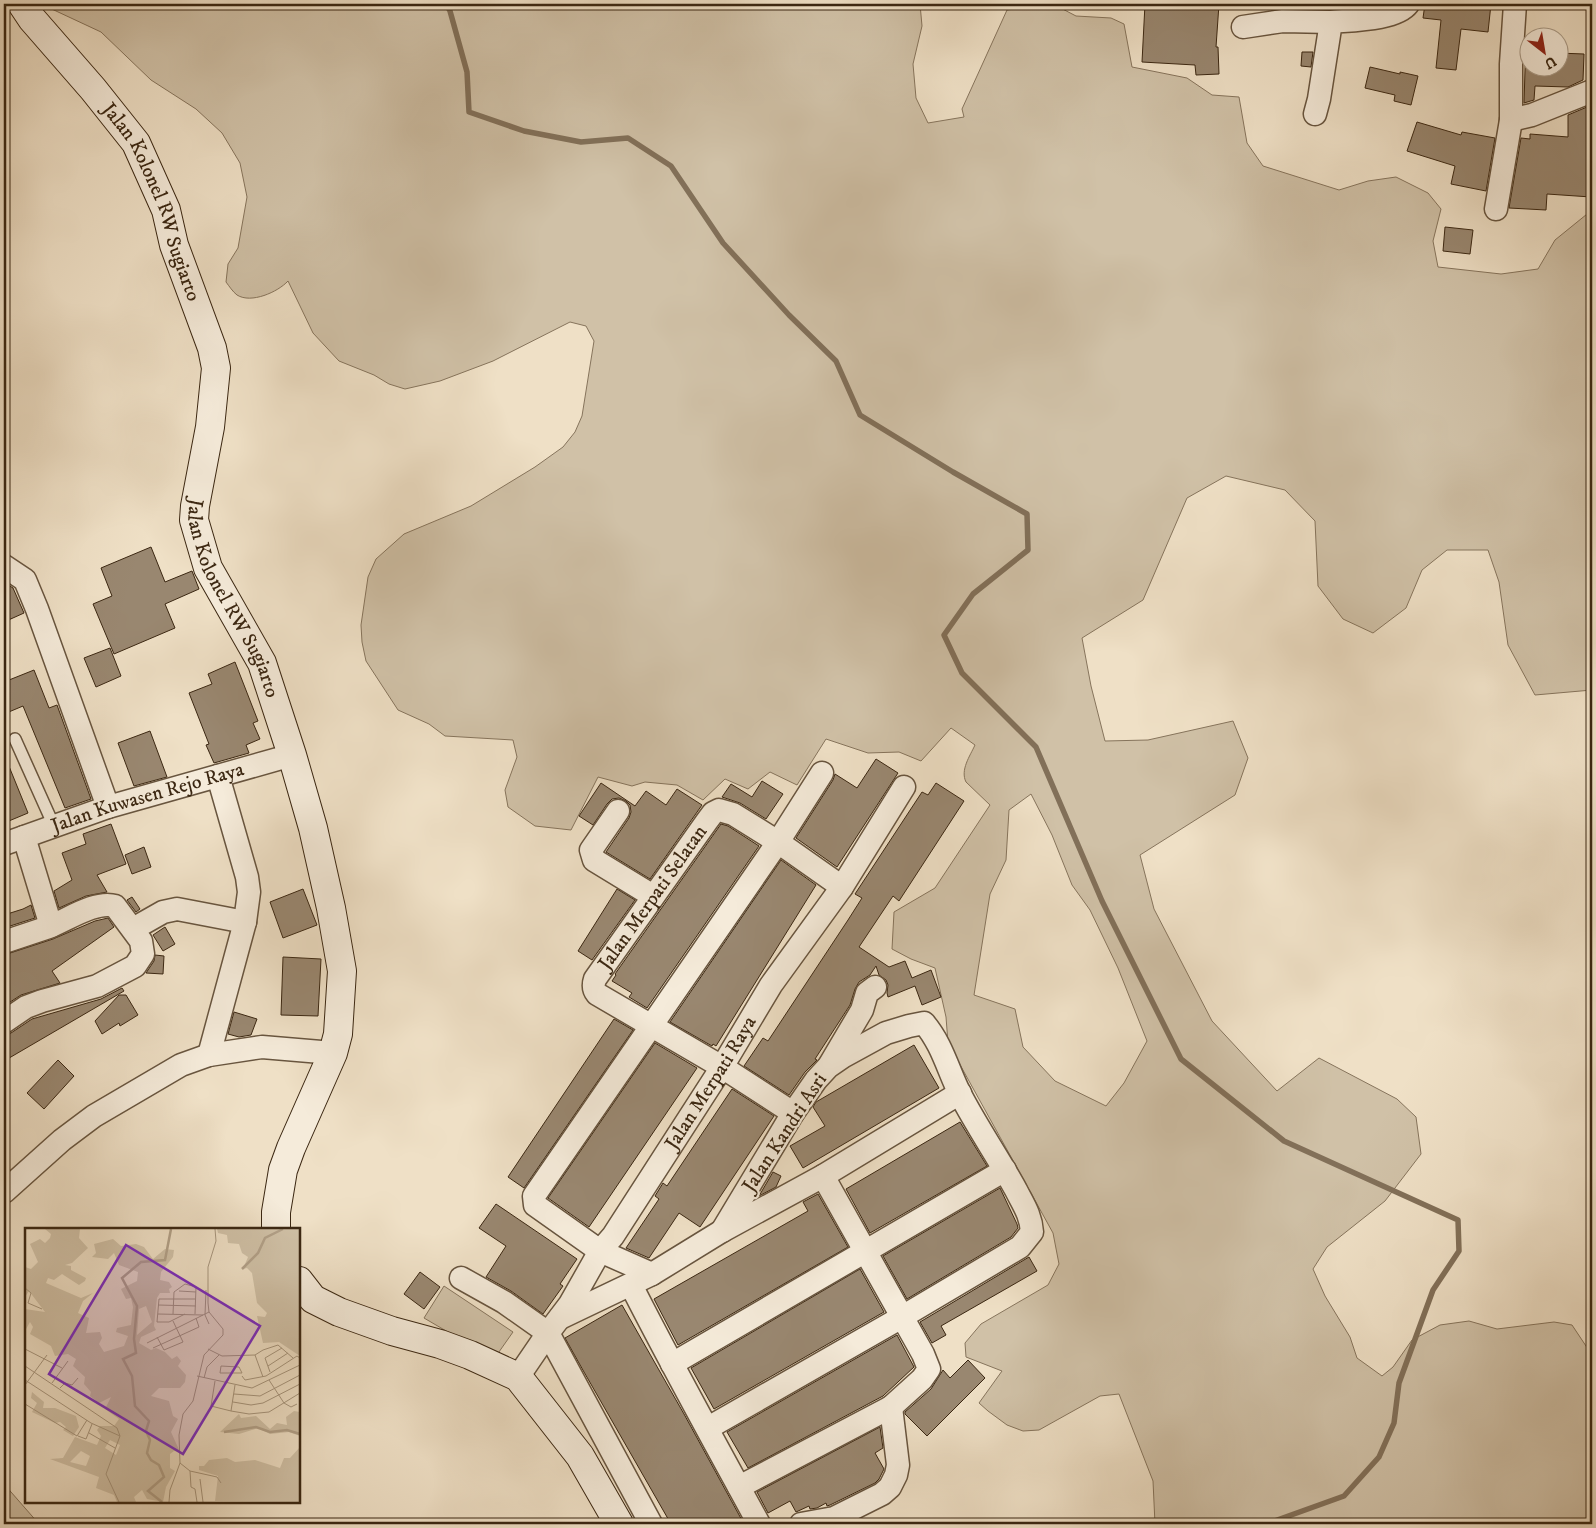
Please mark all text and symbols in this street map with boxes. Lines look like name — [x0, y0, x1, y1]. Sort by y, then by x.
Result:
north arrow — [1518, 28, 1568, 78]
text: U — [1541, 52, 1559, 73]
street label: Jalan Kolonel RW Sugiarto — [95, 96, 206, 305]
street label: Jalan Kolonel RW Sugiarto — [181, 495, 285, 701]
street label: Jalan Kuwasen Rejo Raya — [46, 757, 247, 839]
street label: Jalan Merpati Selatan — [592, 820, 713, 977]
street label: Jalan Merpati Raya — [658, 1011, 762, 1156]
street label: Jalan Kandri Asri — [736, 1069, 833, 1199]
inset map — [25, 1228, 300, 1503]

